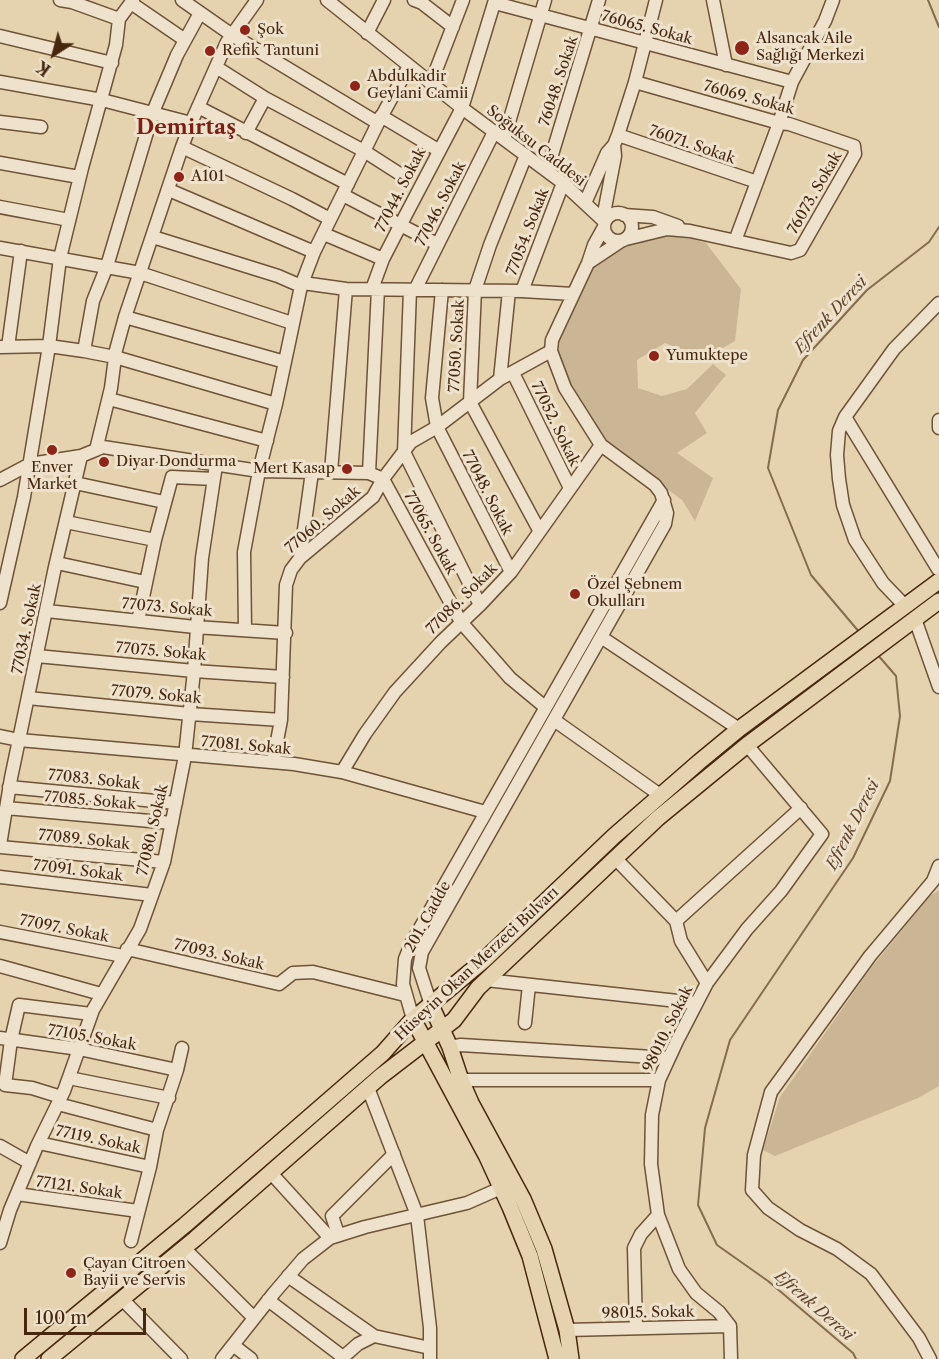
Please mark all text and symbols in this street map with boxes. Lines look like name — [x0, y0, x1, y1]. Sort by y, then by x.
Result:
street label: 76065. Sokak — [600, 7, 694, 49]
place label: Şok — [257, 21, 284, 39]
marker: Şok — [238, 23, 252, 37]
north arrow — [24, 24, 84, 84]
place label: Alsancak Aile Sağlığı Merkezi — [756, 30, 864, 65]
street label: 76048. Sokak — [536, 34, 582, 128]
marker: Alsancak Aile Sağlığı Merkezi — [733, 39, 751, 57]
place label: Refik Tantuni — [222, 42, 319, 60]
marker: Refik Tantuni — [203, 44, 217, 58]
text: K — [32, 57, 54, 80]
place label: Abdulkadir Geylani Camii — [367, 68, 468, 103]
street label: 76069. Sokak — [702, 77, 796, 119]
marker: Abdulkadir Geylani Camii — [348, 79, 362, 93]
street label: Soğuksu Caddesi — [483, 102, 589, 190]
district label: Demirtaş — [136, 115, 236, 141]
street label: 76071. Sokak — [646, 122, 738, 168]
street label: 77044. Sokak — [372, 145, 430, 235]
street label: 76073. Sokak — [784, 149, 846, 237]
street label: 77046. Sokak — [412, 159, 470, 249]
place label: A101 — [191, 168, 224, 186]
marker: A101 — [172, 170, 186, 184]
street label: 77054. Sokak — [503, 186, 553, 278]
water label: Efrenk Deresi — [791, 273, 871, 357]
street label: 77050. Sokak — [446, 299, 468, 393]
place label: Yumuktepe — [666, 347, 748, 365]
marker: Yumuktepe — [647, 349, 661, 363]
street label: 77052. Sokak — [527, 379, 583, 469]
marker: Enver Market — [45, 443, 59, 457]
street label: 77048. Sokak — [458, 448, 516, 538]
place label: Diyar Dondurma — [116, 453, 236, 471]
marker: Diyar Dondurma — [97, 455, 111, 469]
place label: Enver Market — [26, 459, 78, 494]
place label: Mert Kasap — [253, 460, 335, 478]
marker: Mert Kasap — [340, 462, 354, 476]
street label: 77060. Sokak — [282, 483, 364, 557]
street label: 77065. Sokak — [400, 488, 460, 578]
street label: 77086. Sokak — [423, 560, 501, 638]
place label: Özel Şebnem Okulları — [587, 576, 682, 611]
street label: 77034. Sokak — [9, 582, 45, 676]
marker: Özel Şebnem Okulları — [568, 587, 582, 601]
street label: 77073. Sokak — [121, 595, 213, 621]
street label: 77075. Sokak — [115, 639, 207, 665]
street label: 77079. Sokak — [110, 682, 202, 708]
street label: 77081. Sokak — [200, 733, 292, 759]
street label: 77083. Sokak — [47, 766, 141, 794]
water label: Efrenk Deresi — [822, 777, 884, 873]
street label: 77080. Sokak — [134, 782, 172, 878]
street label: 77085. Sokak — [43, 788, 137, 814]
street label: 77089. Sokak — [37, 826, 131, 854]
street label: 77091. Sokak — [32, 857, 124, 885]
street label: 201. Cadde — [401, 878, 455, 956]
street label: Hüseyin Okan Merzeci Bulvarı — [391, 883, 563, 1045]
street label: 77097. Sokak — [18, 912, 110, 946]
street label: 77093. Sokak — [172, 936, 266, 974]
street label: 98010. Sokak — [639, 983, 697, 1075]
street label: 77105. Sokak — [46, 1021, 138, 1055]
street label: 77119. Sokak — [54, 1122, 142, 1158]
street label: 77121. Sokak — [35, 1173, 123, 1203]
place label: Çayan Citroen Bayii ve Servis — [83, 1255, 186, 1290]
marker: Çayan Citroen Bayii ve Servis — [64, 1266, 78, 1280]
water label: Efrenk Deresi — [771, 1267, 857, 1345]
scale bar — [27, 1296, 148, 1334]
street label: 98015. Sokak — [602, 1303, 694, 1323]
text: 100 m — [35, 1307, 87, 1329]

